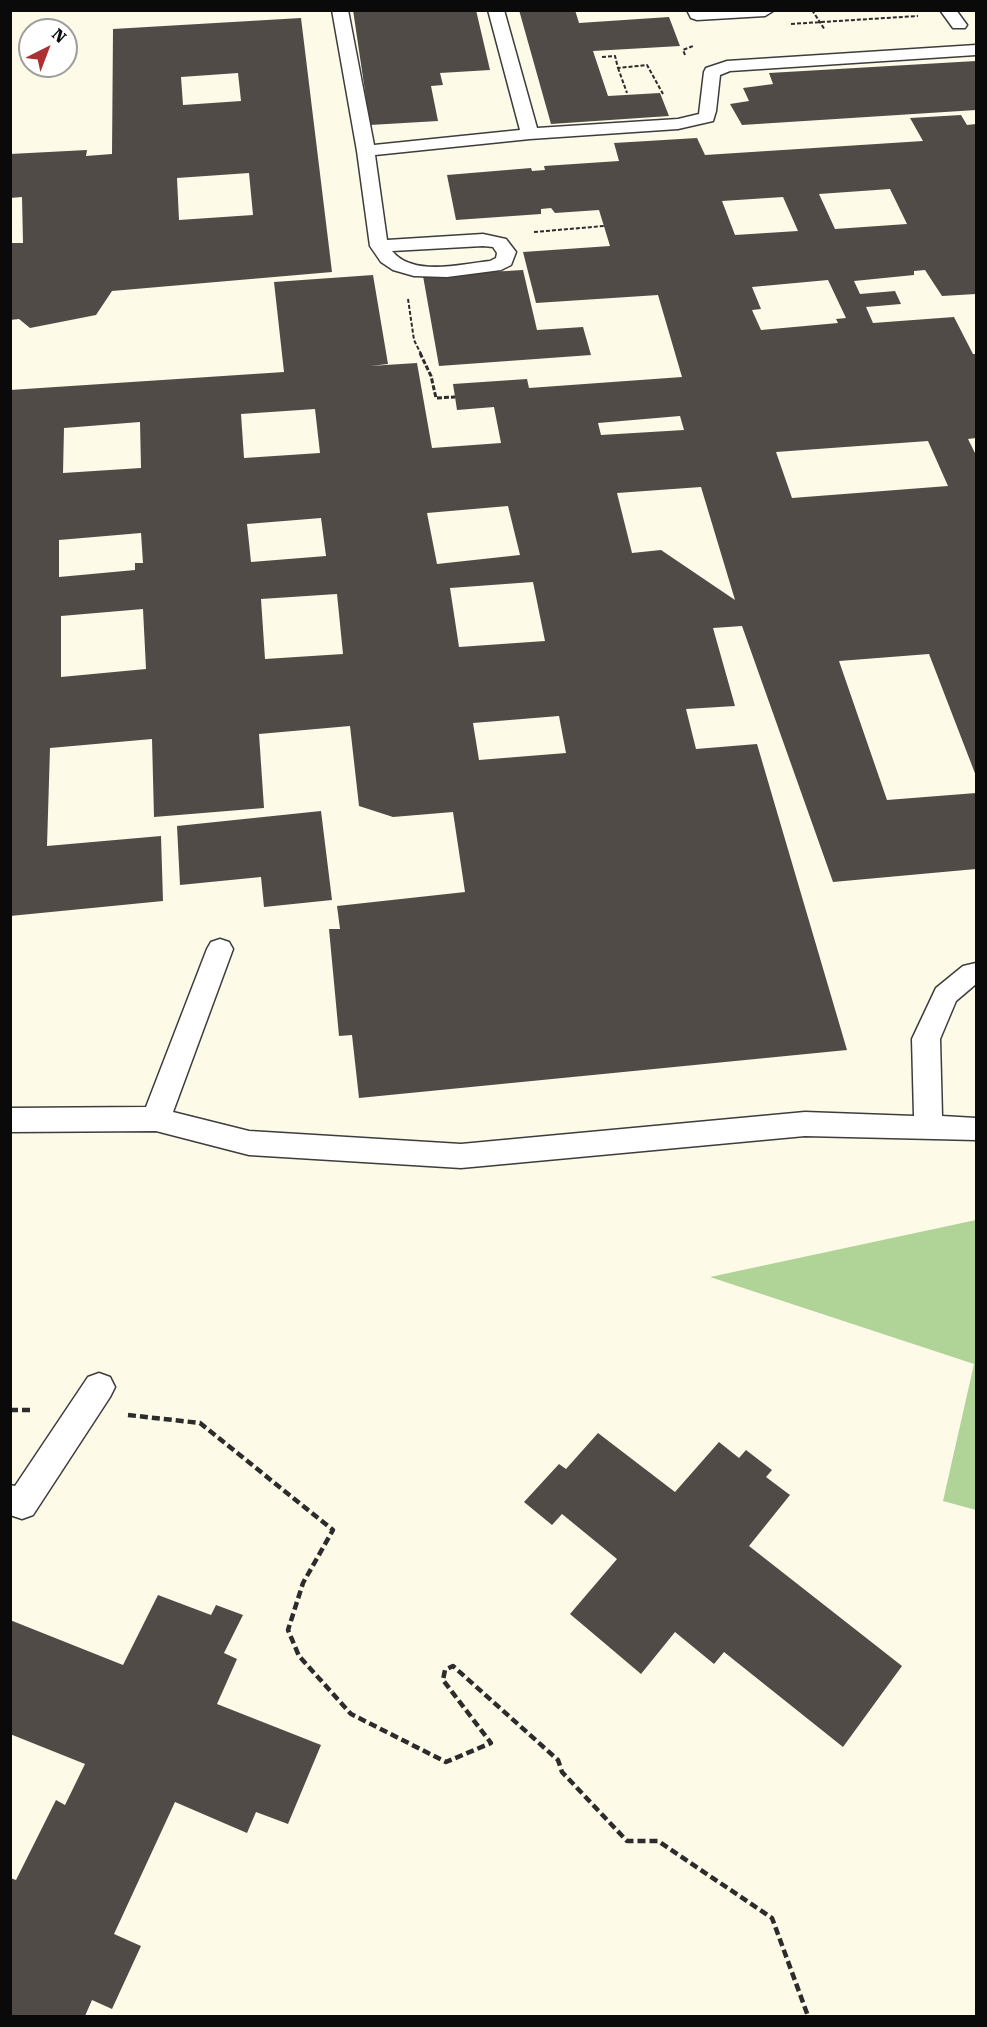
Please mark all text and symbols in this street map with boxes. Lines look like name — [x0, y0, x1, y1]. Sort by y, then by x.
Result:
north arrow — [18, 18, 78, 78]
text: N — [48, 25, 70, 47]

